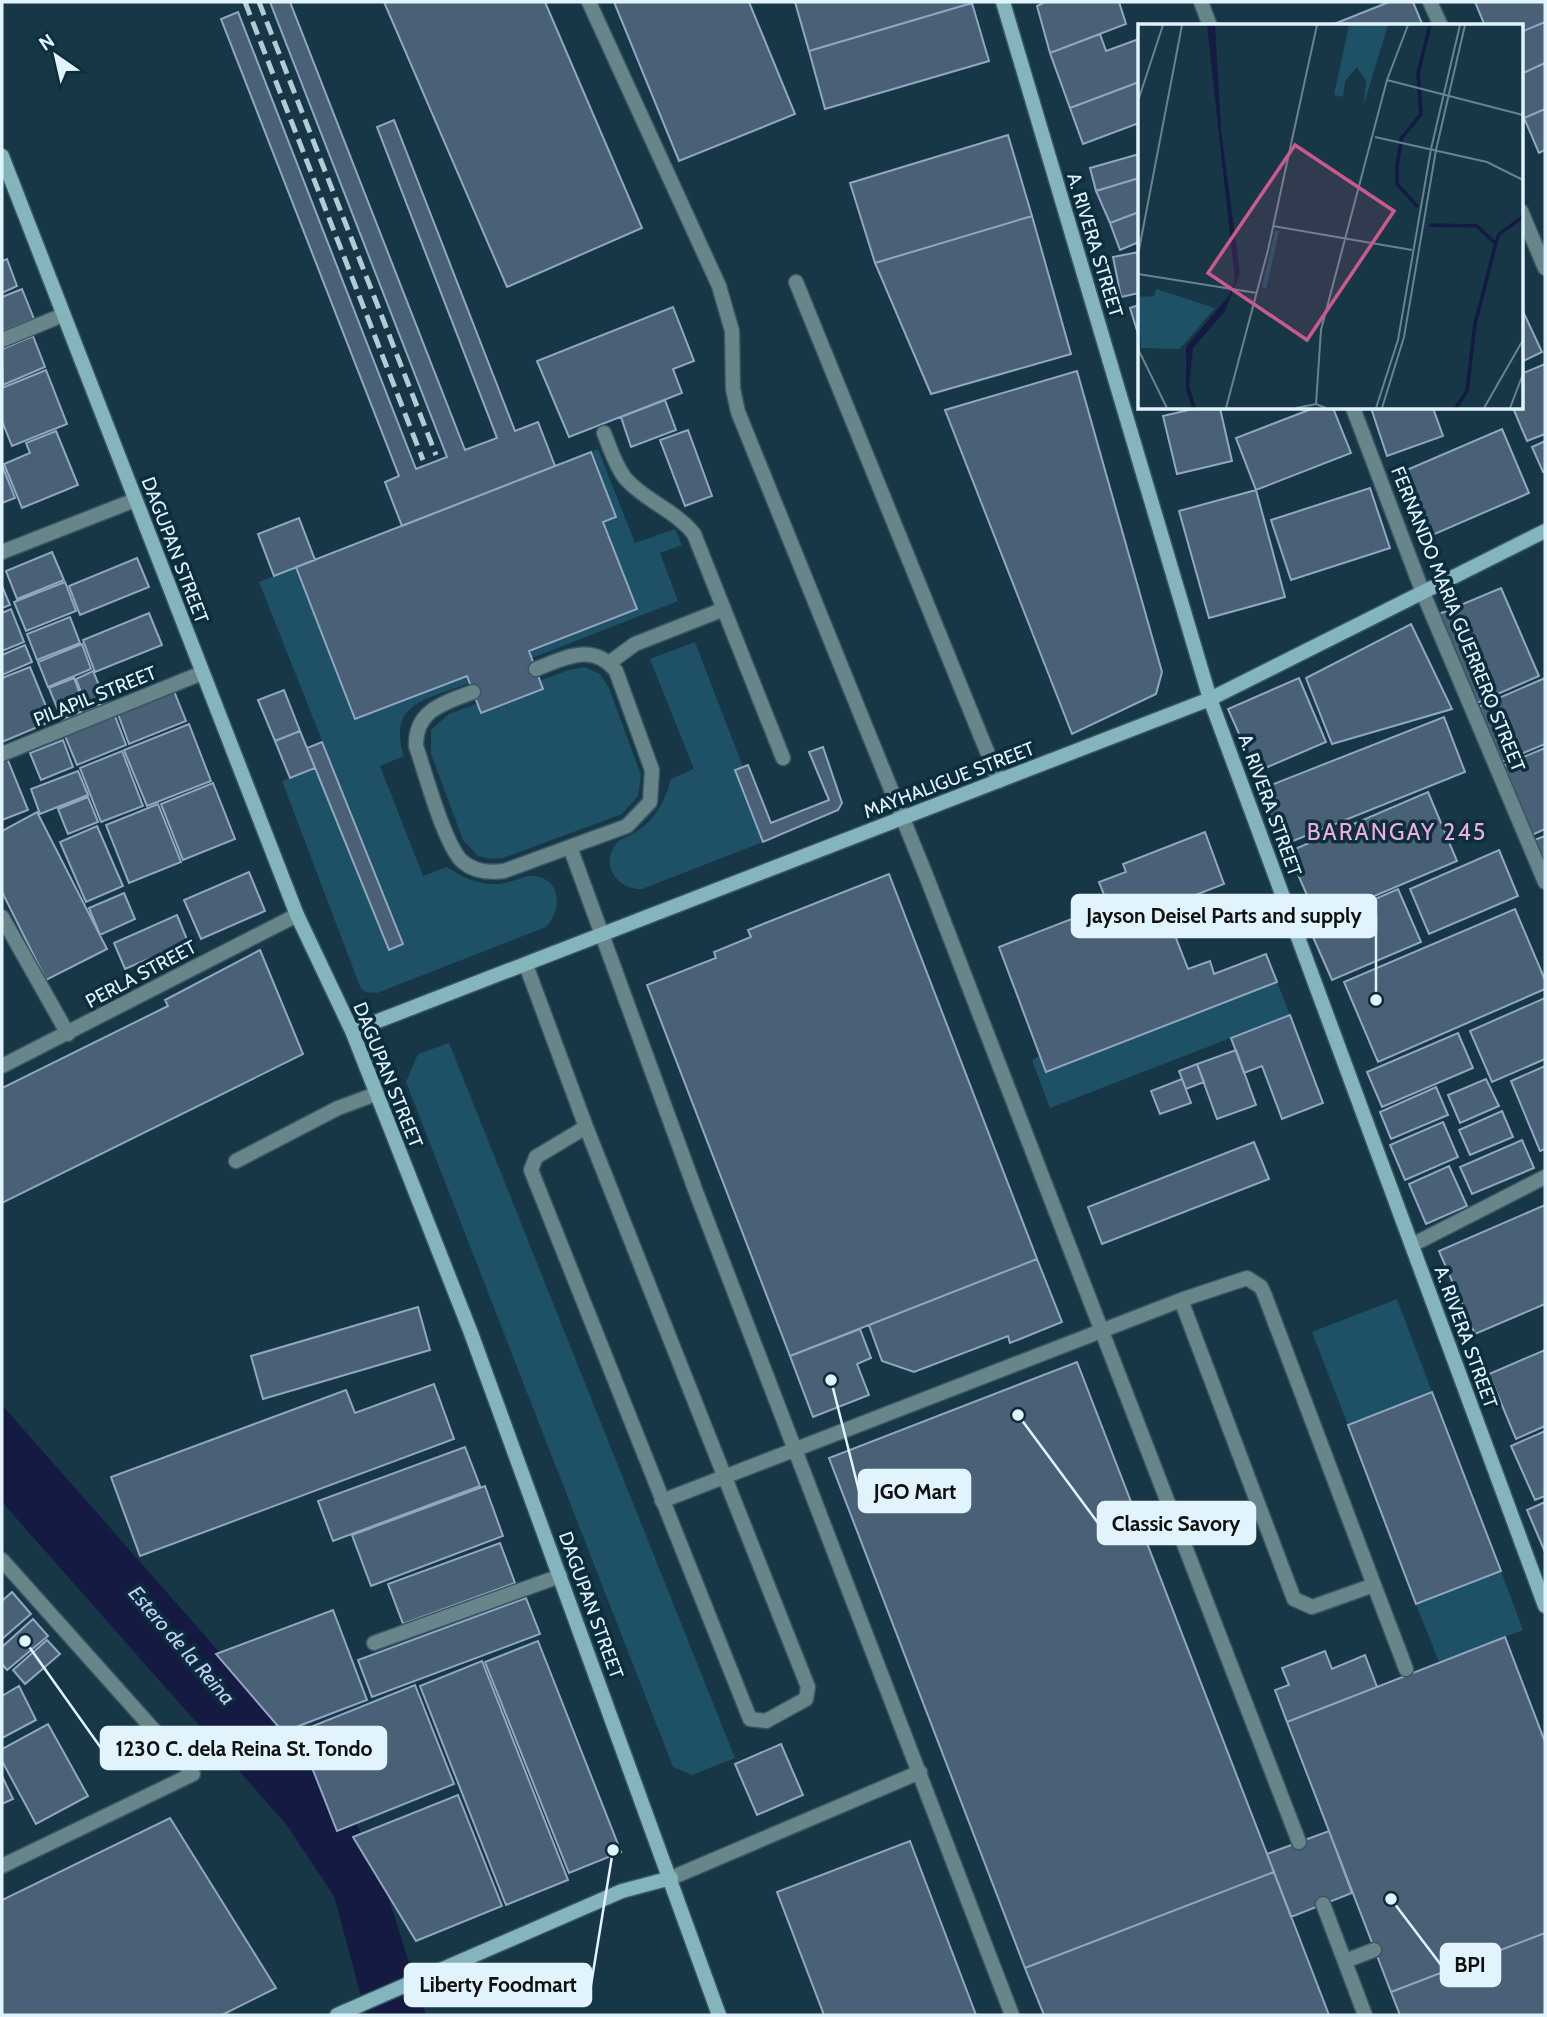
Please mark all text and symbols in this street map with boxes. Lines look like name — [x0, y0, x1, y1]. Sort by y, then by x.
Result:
north arrow — [21, 21, 91, 91]
inset map — [1138, 24, 1522, 410]
text: N — [35, 29, 59, 56]
street label: A. RIVERA STREET — [1062, 170, 1128, 320]
street label: FERNANDO MARIA GUERRERO STREET — [1386, 463, 1530, 775]
street label: DAGUPAN STREET — [137, 474, 213, 626]
street label: PILAPIL STREET — [30, 661, 160, 731]
street label: A. RIVERA STREET — [1234, 731, 1306, 879]
street label: MAYHALIGUE STREET — [860, 737, 1038, 823]
district label: BARANGAY 245 — [1307, 818, 1487, 846]
callout: Jayson Deisel Parts and supply — [1072, 895, 1376, 937]
text: Jayson Deisel Parts and supply — [1085, 903, 1362, 928]
street label: PERLA STREET — [82, 935, 200, 1013]
street label: DAGUPAN STREET — [348, 999, 428, 1151]
street label: A. RIVERA STREET — [1430, 1263, 1502, 1411]
callout: JGO Mart — [859, 1470, 970, 1512]
text: JGO Mart — [873, 1479, 956, 1504]
callout: Classic Savory — [1098, 1502, 1255, 1544]
text: Classic Savory — [1112, 1511, 1241, 1536]
street label: DAGUPAN STREET — [554, 1528, 628, 1682]
water label: Estero de la Reina — [124, 1580, 240, 1710]
callout: 1230 C. dela Reina St. Tondo — [101, 1727, 386, 1769]
text: 1230 C. dela Reina St. Tondo — [116, 1736, 373, 1761]
callout: BPI — [1441, 1944, 1500, 1986]
text: BPI — [1454, 1952, 1486, 1977]
callout: Liberty Foodmart — [405, 1964, 591, 2006]
text: Liberty Foodmart — [419, 1972, 577, 1997]

